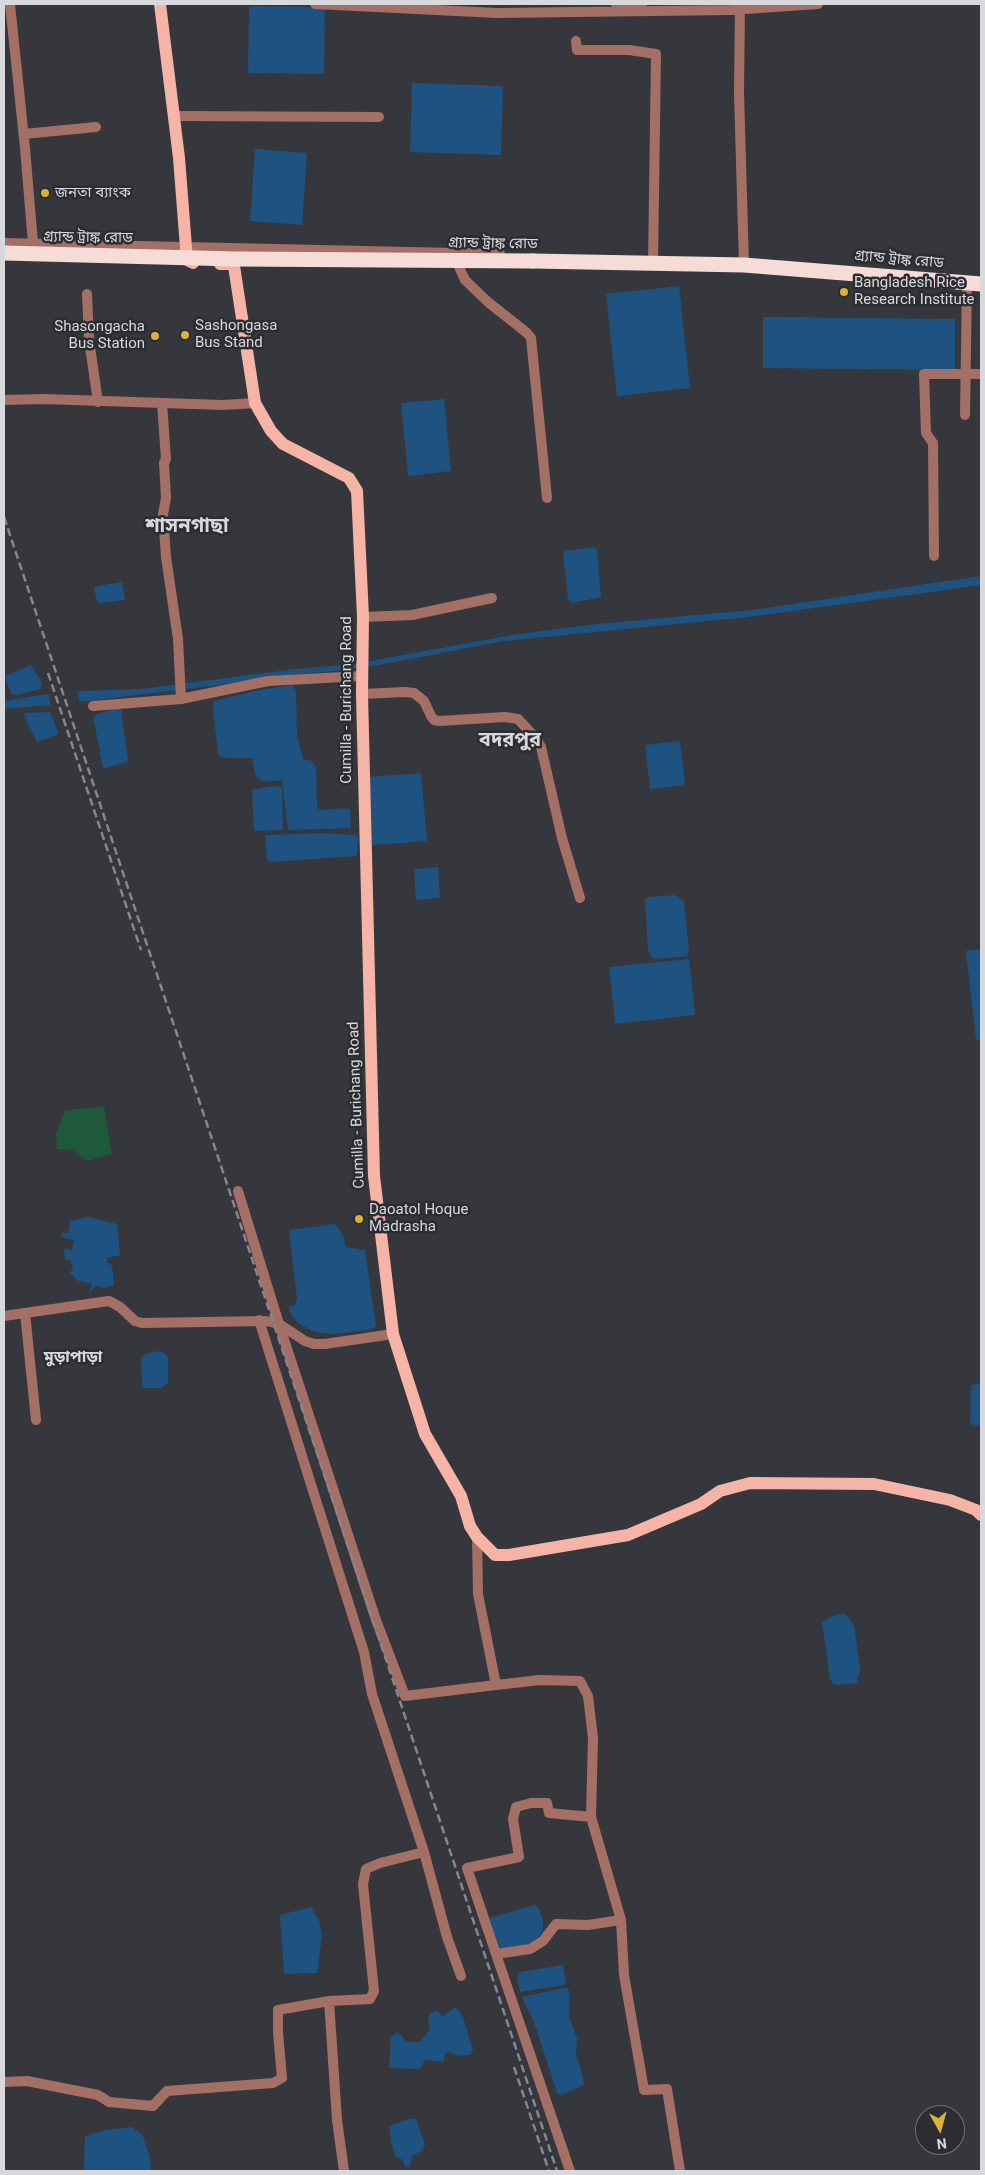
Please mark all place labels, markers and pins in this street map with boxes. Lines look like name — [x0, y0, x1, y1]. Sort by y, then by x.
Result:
place label: জনতা ব্যাংক — [55, 184, 131, 202]
marker: জনতা ব্যাংক — [39, 187, 51, 199]
place label: Bangladesh Rice Research Institute — [854, 274, 975, 309]
marker: Bangladesh Rice Research Institute — [838, 286, 850, 298]
place label: Sashongasa Bus Stand — [195, 317, 277, 352]
place label: Shasongacha Bus Station — [54, 318, 145, 353]
marker: Sashongasa Bus Stand — [179, 329, 191, 341]
marker: Shasongacha Bus Station — [149, 330, 161, 342]
place label: Daoatol Hoque Madrasha — [369, 1201, 468, 1236]
marker: Daoatol Hoque Madrasha — [353, 1213, 365, 1225]

